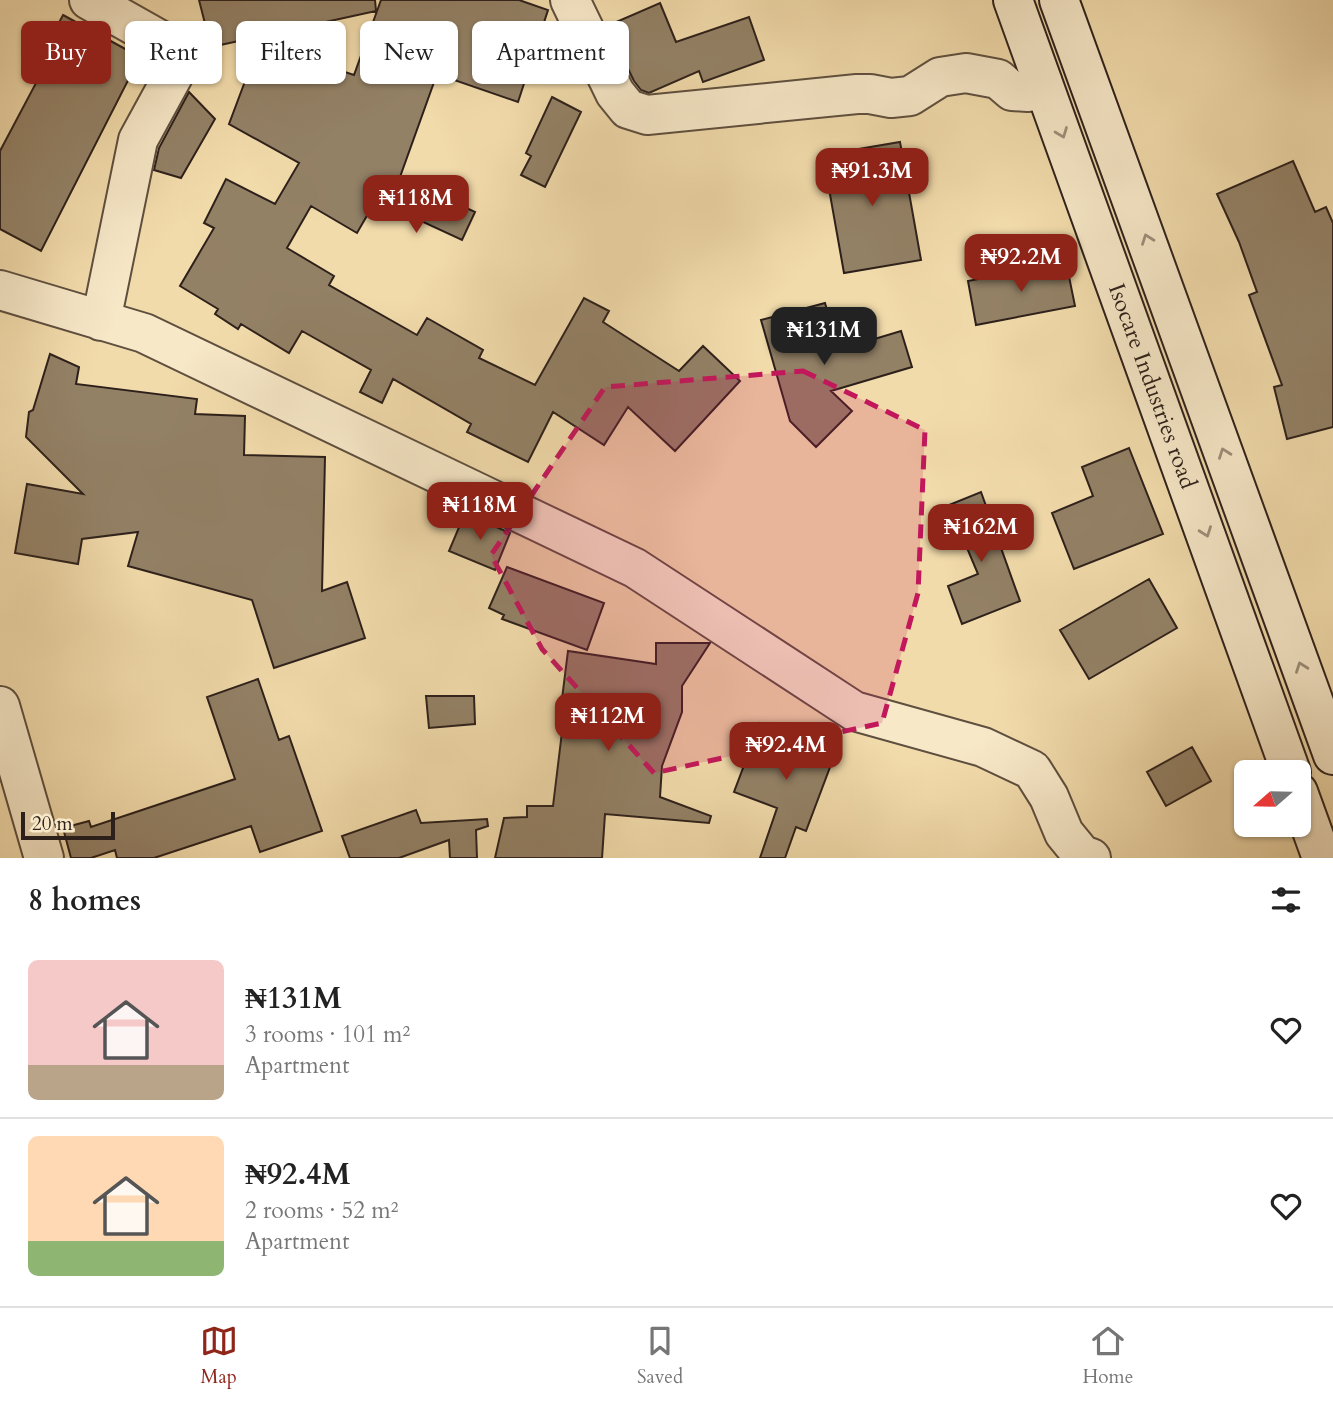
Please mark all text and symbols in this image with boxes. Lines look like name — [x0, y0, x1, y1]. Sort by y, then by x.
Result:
chip: Buy — [21, 21, 111, 84]
chip: Rent — [125, 21, 222, 84]
chip: Filters — [236, 21, 346, 84]
chip: New — [360, 21, 458, 84]
chip: Apartment — [472, 21, 629, 84]
one-way arrow — [1053, 127, 1067, 139]
pin: ₦91.3M — [815, 148, 929, 208]
text: ₦91.3M — [832, 155, 912, 186]
pin: ₦118M — [367, 176, 465, 235]
text: ₦118M — [379, 182, 453, 213]
pin: ₦92.2M — [964, 234, 1078, 294]
one-way arrow — [1141, 234, 1155, 246]
text: ₦92.2M — [981, 241, 1061, 272]
street label: Isocare Industries road — [1101, 279, 1204, 494]
pin: ₦131M — [775, 308, 873, 367]
text: ₦131M — [787, 314, 861, 345]
one-way arrow — [1218, 448, 1232, 460]
pin: ₦118M — [431, 482, 529, 542]
text: ₦118M — [443, 489, 517, 520]
pin: ₦162M — [932, 504, 1030, 564]
text: ₦162M — [944, 511, 1018, 542]
one-way arrow — [1197, 525, 1211, 537]
one-way arrow — [1296, 662, 1310, 674]
pin: ₦112M — [559, 694, 657, 753]
text: ₦112M — [571, 700, 645, 731]
pin: ₦92.4M — [729, 722, 843, 782]
text: ₦92.4M — [746, 729, 826, 760]
north arrow — [1234, 760, 1311, 836]
map controls — [1234, 760, 1311, 837]
scale bar — [21, 809, 116, 841]
text: 20 m — [32, 811, 73, 837]
text: 8 homes — [28, 880, 141, 921]
icon: filters — [1267, 881, 1305, 919]
text: ₦131M — [245, 978, 342, 1019]
icon: home — [84, 988, 168, 1072]
icon: heart — [1267, 1011, 1305, 1049]
text: 3 rooms · 101 m² — [245, 1019, 410, 1050]
text: Apartment — [245, 1050, 349, 1081]
text: ₦92.4M — [245, 1154, 351, 1195]
icon: home — [84, 1164, 168, 1248]
icon: heart — [1267, 1187, 1305, 1225]
text: 2 rooms · 52 m² — [245, 1195, 398, 1226]
text: Apartment — [245, 1226, 349, 1257]
tab: Map — [200, 1322, 238, 1390]
tab: Saved — [637, 1322, 683, 1390]
tab: Home — [1082, 1322, 1133, 1390]

